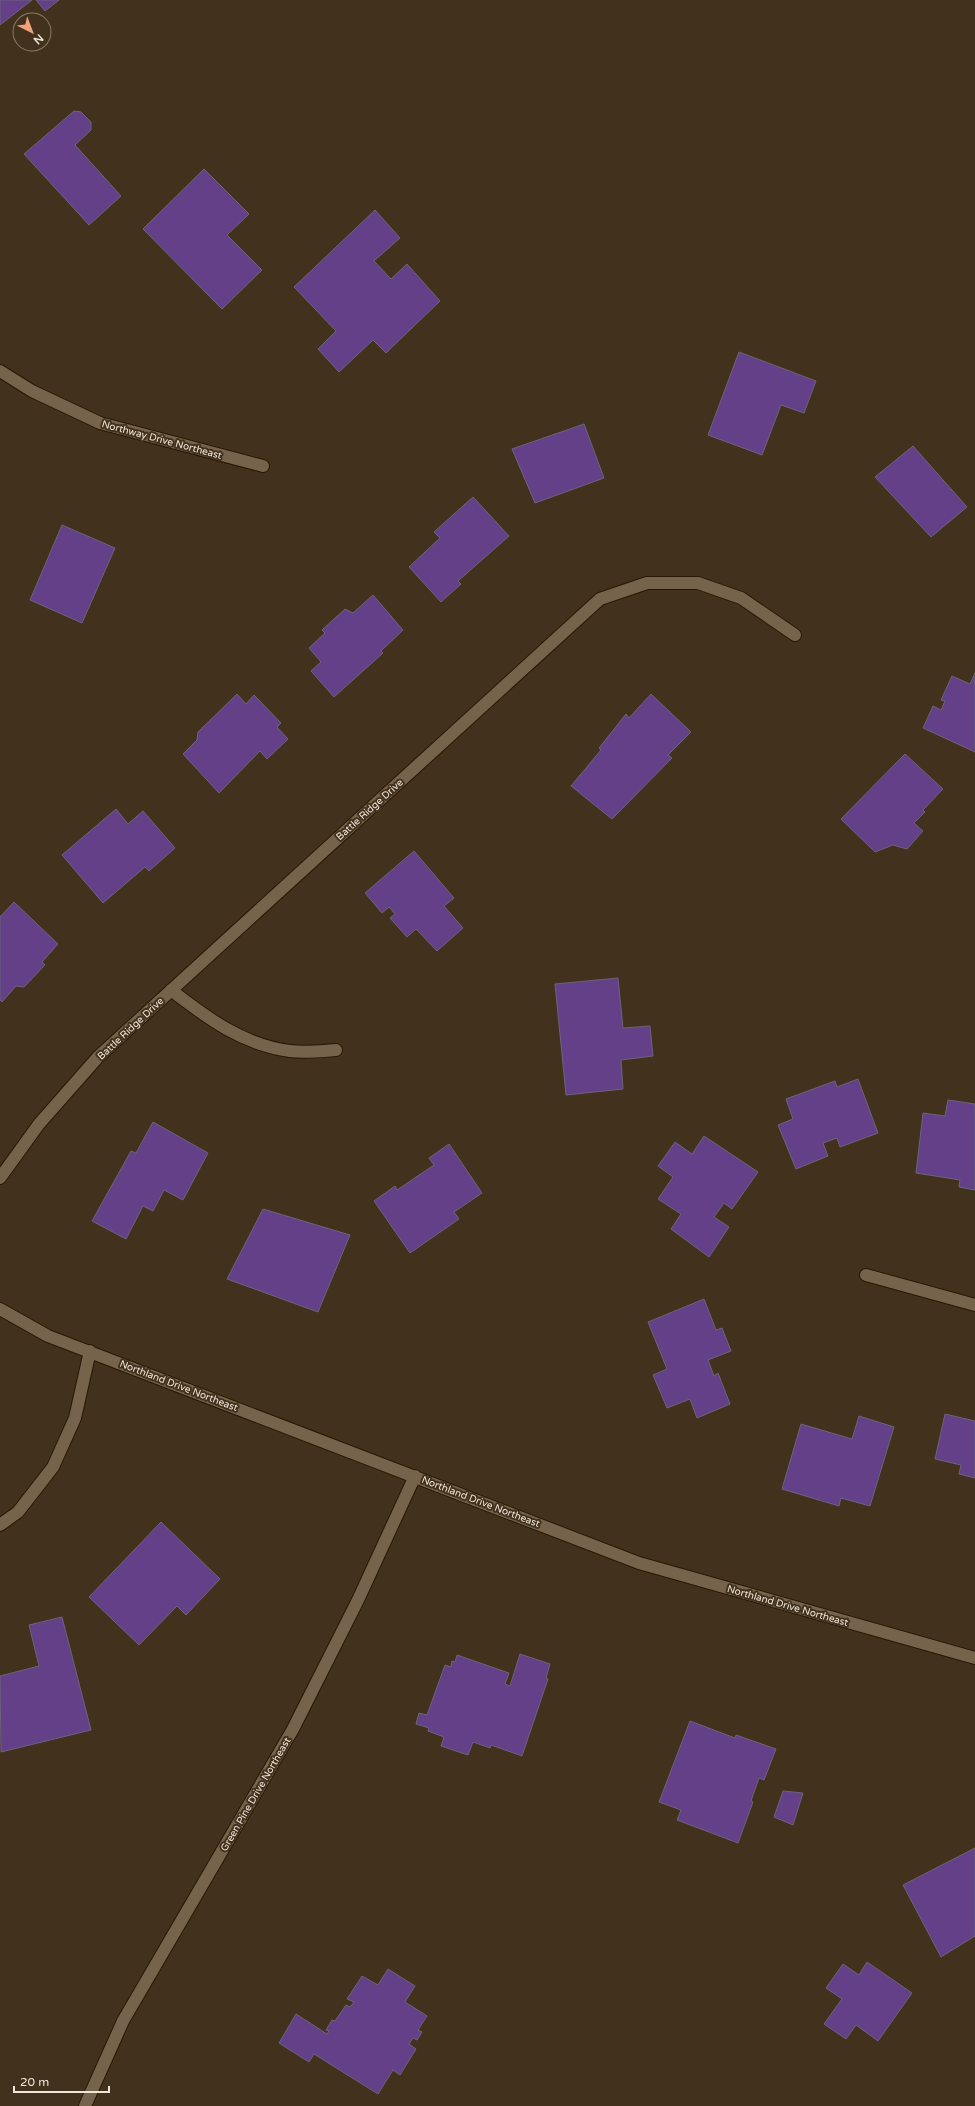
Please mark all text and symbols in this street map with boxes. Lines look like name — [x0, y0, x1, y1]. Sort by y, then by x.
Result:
north arrow — [12, 12, 52, 52]
text: N — [31, 31, 46, 47]
street label: Northway Drive Northeast — [100, 418, 223, 462]
street label: Battle Ridge Drive — [334, 776, 406, 843]
street label: Battle Ridge Drive — [95, 995, 166, 1062]
street label: Northland Drive Northeast — [118, 1358, 240, 1414]
street label: Northland Drive Northeast — [420, 1474, 542, 1530]
street label: Northland Drive Northeast — [726, 1583, 850, 1629]
street label: Green Pine Drive Northeast — [218, 1735, 294, 1854]
scale bar — [14, 2068, 109, 2094]
text: 20 m — [20, 2075, 49, 2089]

